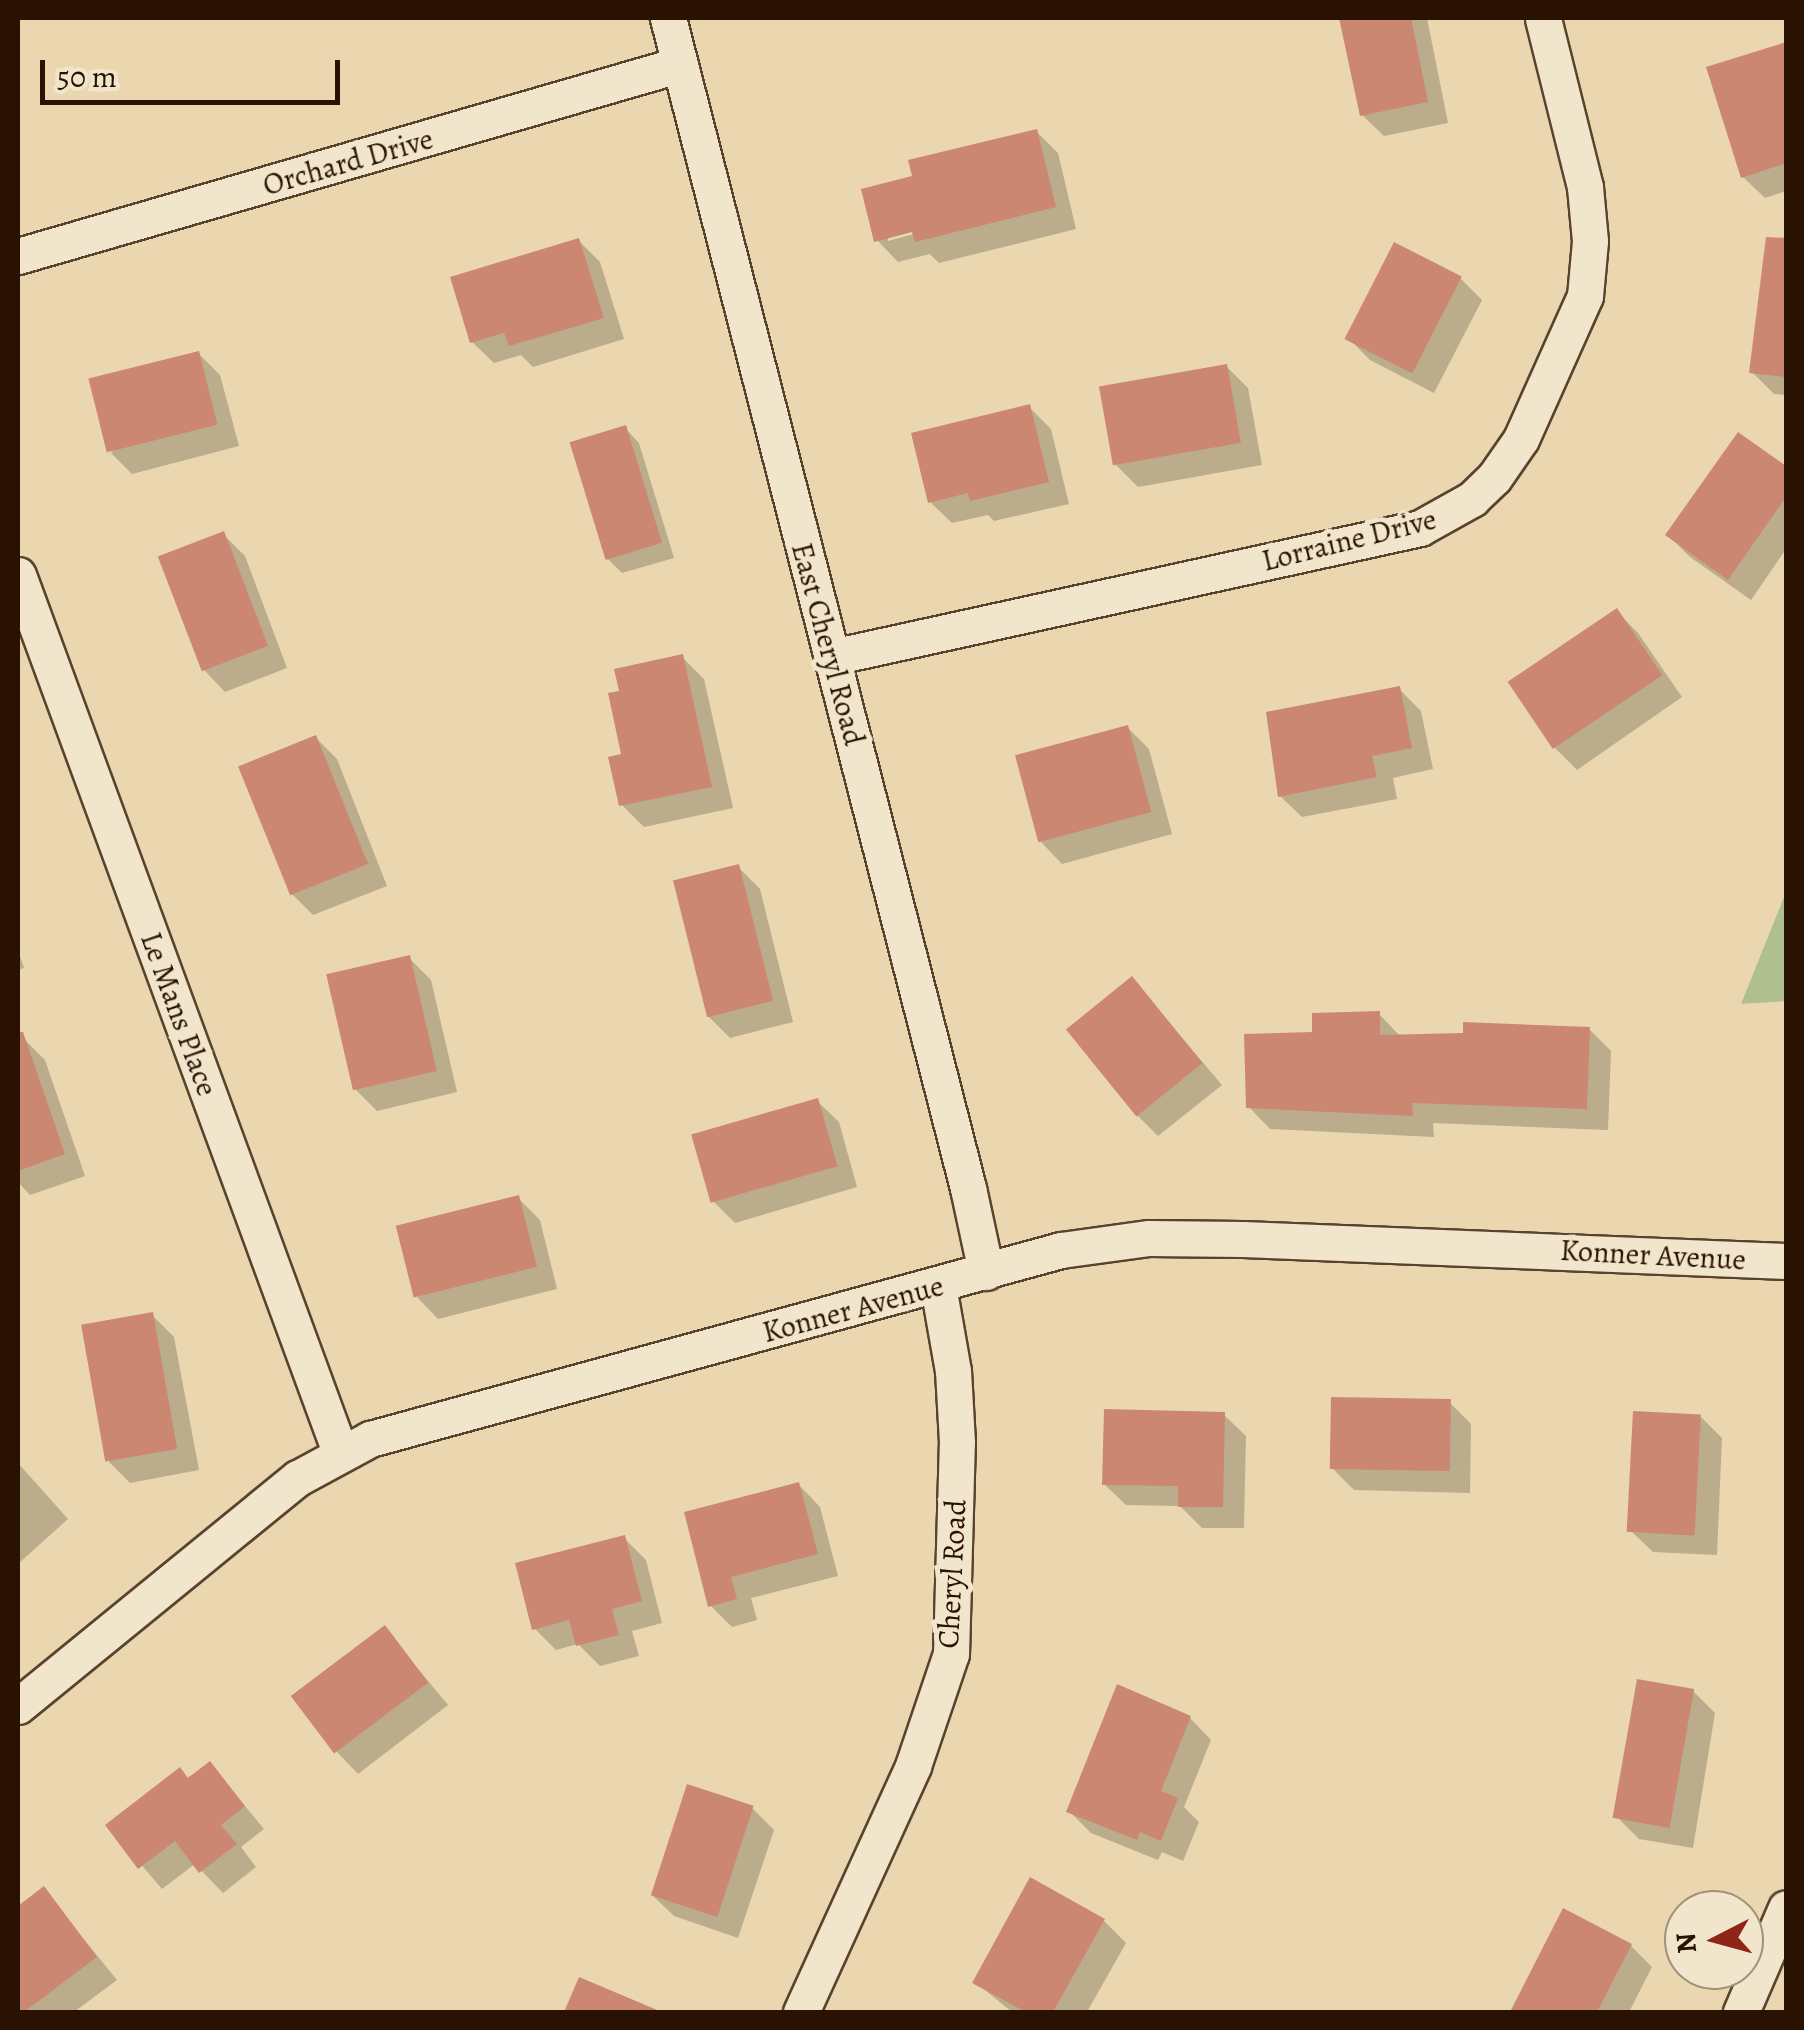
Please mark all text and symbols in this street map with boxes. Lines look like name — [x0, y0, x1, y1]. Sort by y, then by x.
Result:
scale bar — [45, 40, 345, 102]
text: 50 m — [57, 57, 117, 97]
street label: Orchard Drive — [259, 121, 437, 203]
street label: Lorraine Drive — [1258, 501, 1440, 579]
street label: East Cheryl Road — [784, 539, 872, 749]
street label: Le Mans Place — [133, 927, 225, 1101]
street label: Konner Avenue — [1559, 1232, 1747, 1278]
street label: Konner Avenue — [759, 1268, 947, 1350]
street label: Cheryl Road — [930, 1499, 974, 1649]
north arrow — [1664, 1890, 1764, 1990]
text: N — [1666, 1931, 1706, 1955]

